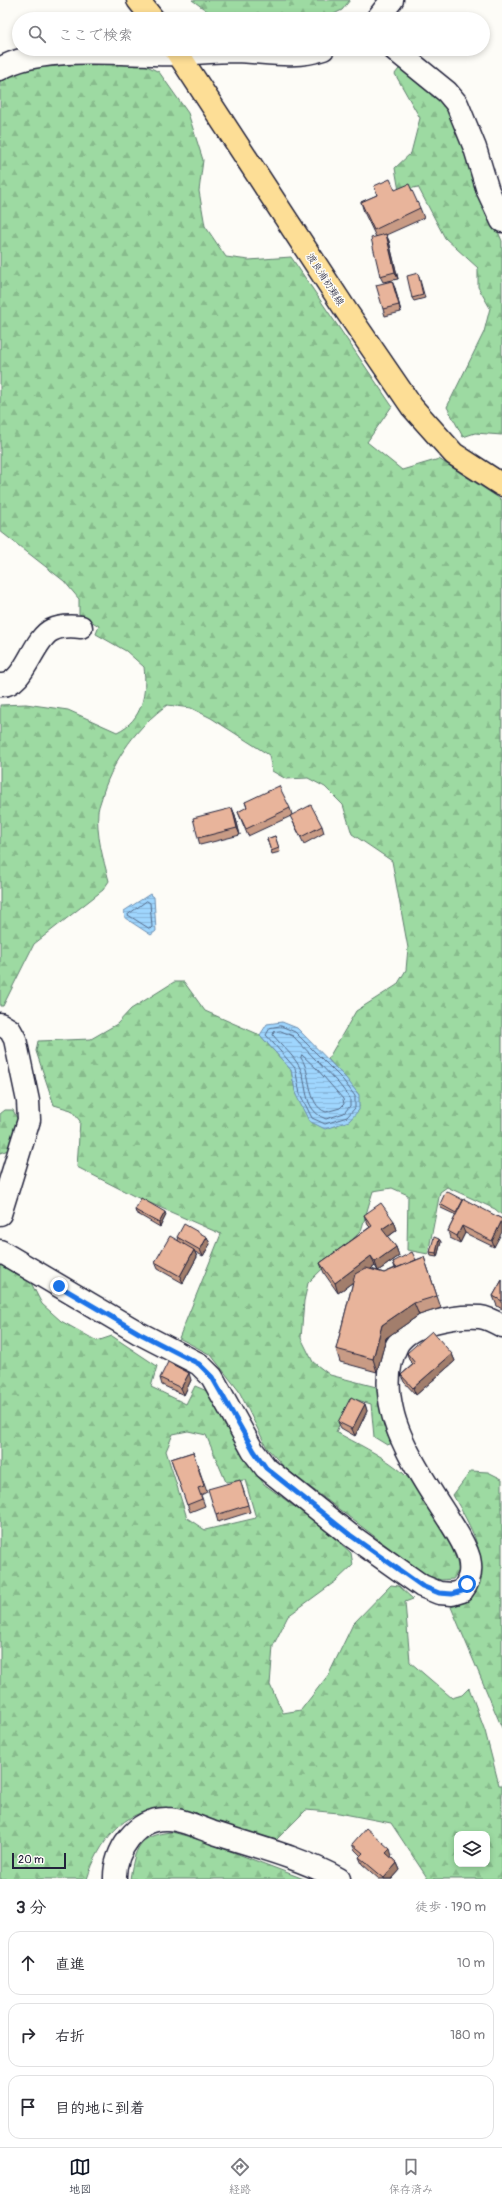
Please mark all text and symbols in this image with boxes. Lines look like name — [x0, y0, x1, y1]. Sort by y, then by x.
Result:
search box — [12, 12, 490, 56]
icon: search — [26, 23, 48, 45]
text: ここで検索 — [58, 26, 133, 45]
street label: 渡良浦初瀬線 — [304, 251, 347, 308]
route end — [50, 1277, 68, 1295]
route start — [458, 1575, 476, 1593]
map controls — [454, 1831, 490, 1867]
button: layers — [454, 1831, 490, 1867]
scale bar — [12, 1851, 66, 1870]
text: 20 m — [18, 1853, 44, 1866]
text: 3 分 — [16, 1897, 46, 1918]
text: 徒歩 · 190 m — [415, 1899, 486, 1915]
icon: ahead — [17, 1952, 39, 1974]
text: 直進 — [55, 1955, 85, 1974]
text: 10 m — [457, 1955, 485, 1971]
icon: right — [17, 2024, 39, 2046]
text: 右折 — [55, 2027, 85, 2046]
text: 180 m — [450, 2027, 485, 2043]
icon: arrive — [17, 2096, 39, 2118]
text: 目的地に到着 — [55, 2099, 145, 2118]
tab: 地図 — [69, 2156, 91, 2196]
tab: 経路 — [229, 2156, 251, 2196]
tab: 保存済み — [389, 2156, 433, 2196]

